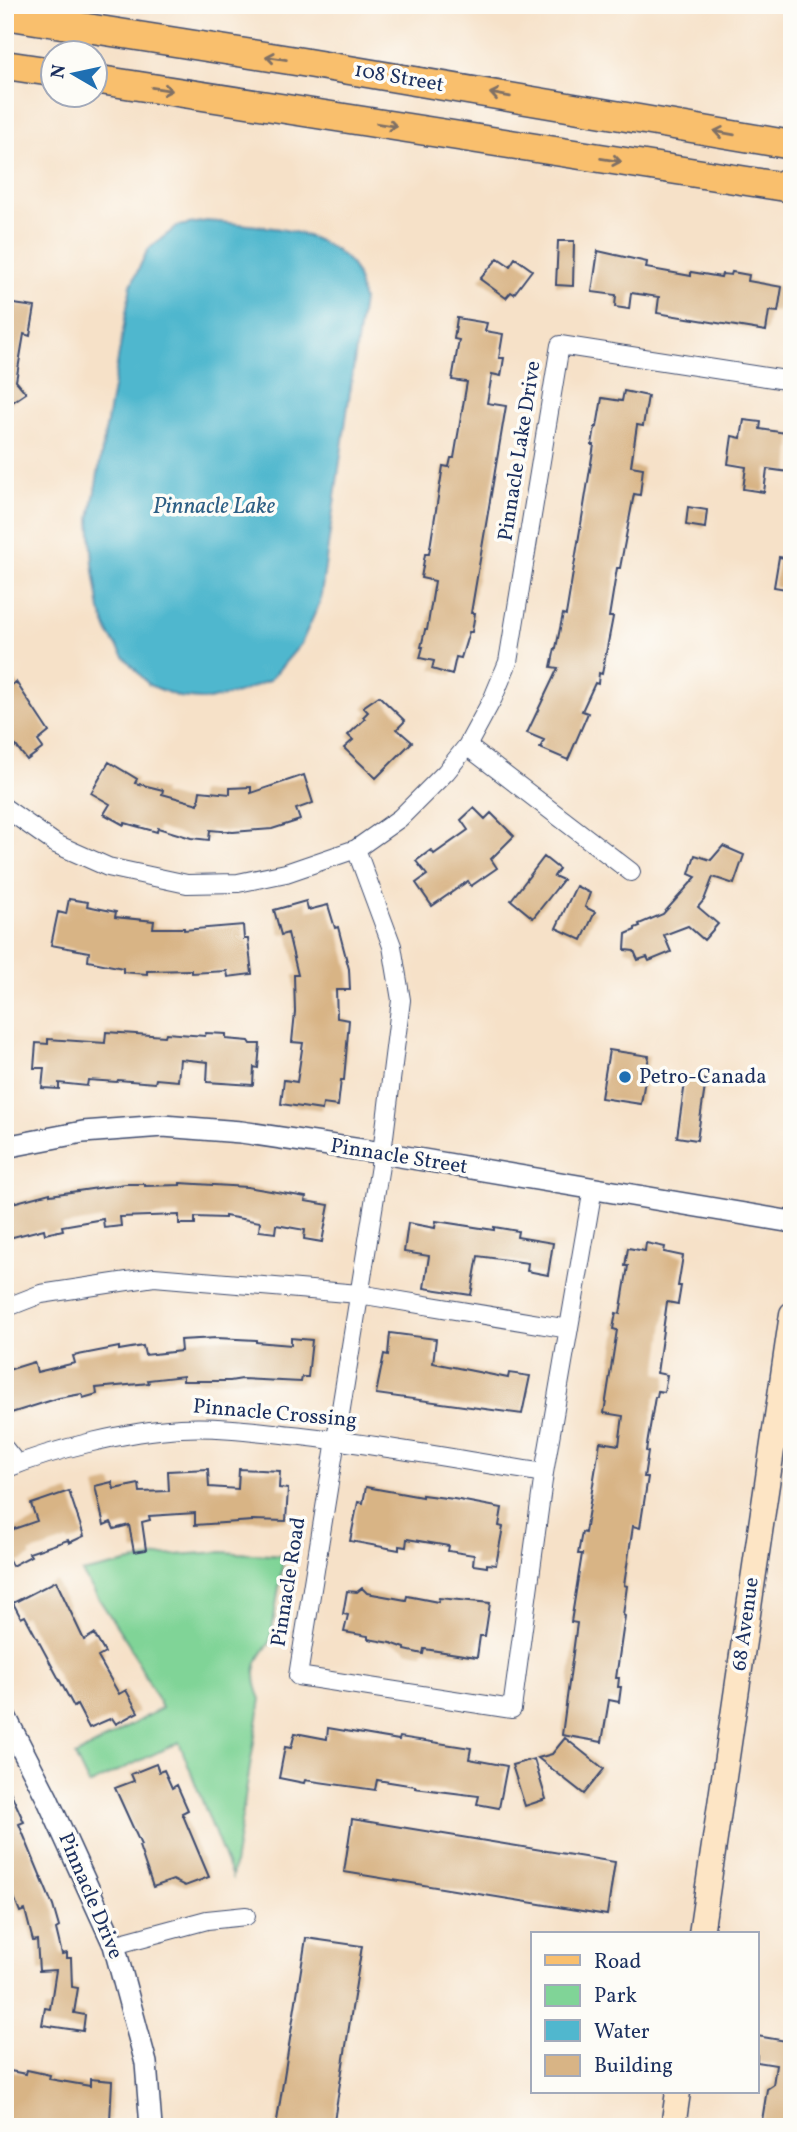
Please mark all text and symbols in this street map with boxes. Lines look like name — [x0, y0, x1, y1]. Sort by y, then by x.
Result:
north arrow — [38, 38, 108, 108]
one-way arrow — [265, 51, 288, 64]
street label: 108 Street — [352, 56, 446, 100]
text: N — [45, 63, 73, 81]
one-way arrow — [150, 83, 173, 96]
one-way arrow — [489, 88, 512, 101]
one-way arrow — [375, 118, 398, 131]
one-way arrow — [714, 126, 736, 139]
one-way arrow — [600, 154, 622, 167]
street label: Pinnacle Lake Drive — [491, 359, 549, 543]
water label: Pinnacle Lake — [153, 491, 276, 523]
place label: Petro-Canada — [639, 1063, 767, 1092]
marker: Petro-Canada — [617, 1069, 633, 1085]
street label: Pinnacle Street — [328, 1132, 470, 1182]
street label: Pinnacle Crossing — [192, 1392, 358, 1436]
street label: Pinnacle Road — [264, 1515, 314, 1649]
street label: 68 Avenue — [725, 1575, 767, 1673]
street label: Pinnacle Drive — [50, 1828, 130, 1964]
legend — [531, 1932, 758, 2094]
text: Road — [594, 1948, 641, 1977]
text: Park — [594, 1982, 637, 2011]
text: Water — [594, 2018, 650, 2047]
text: Building — [594, 2052, 673, 2081]

